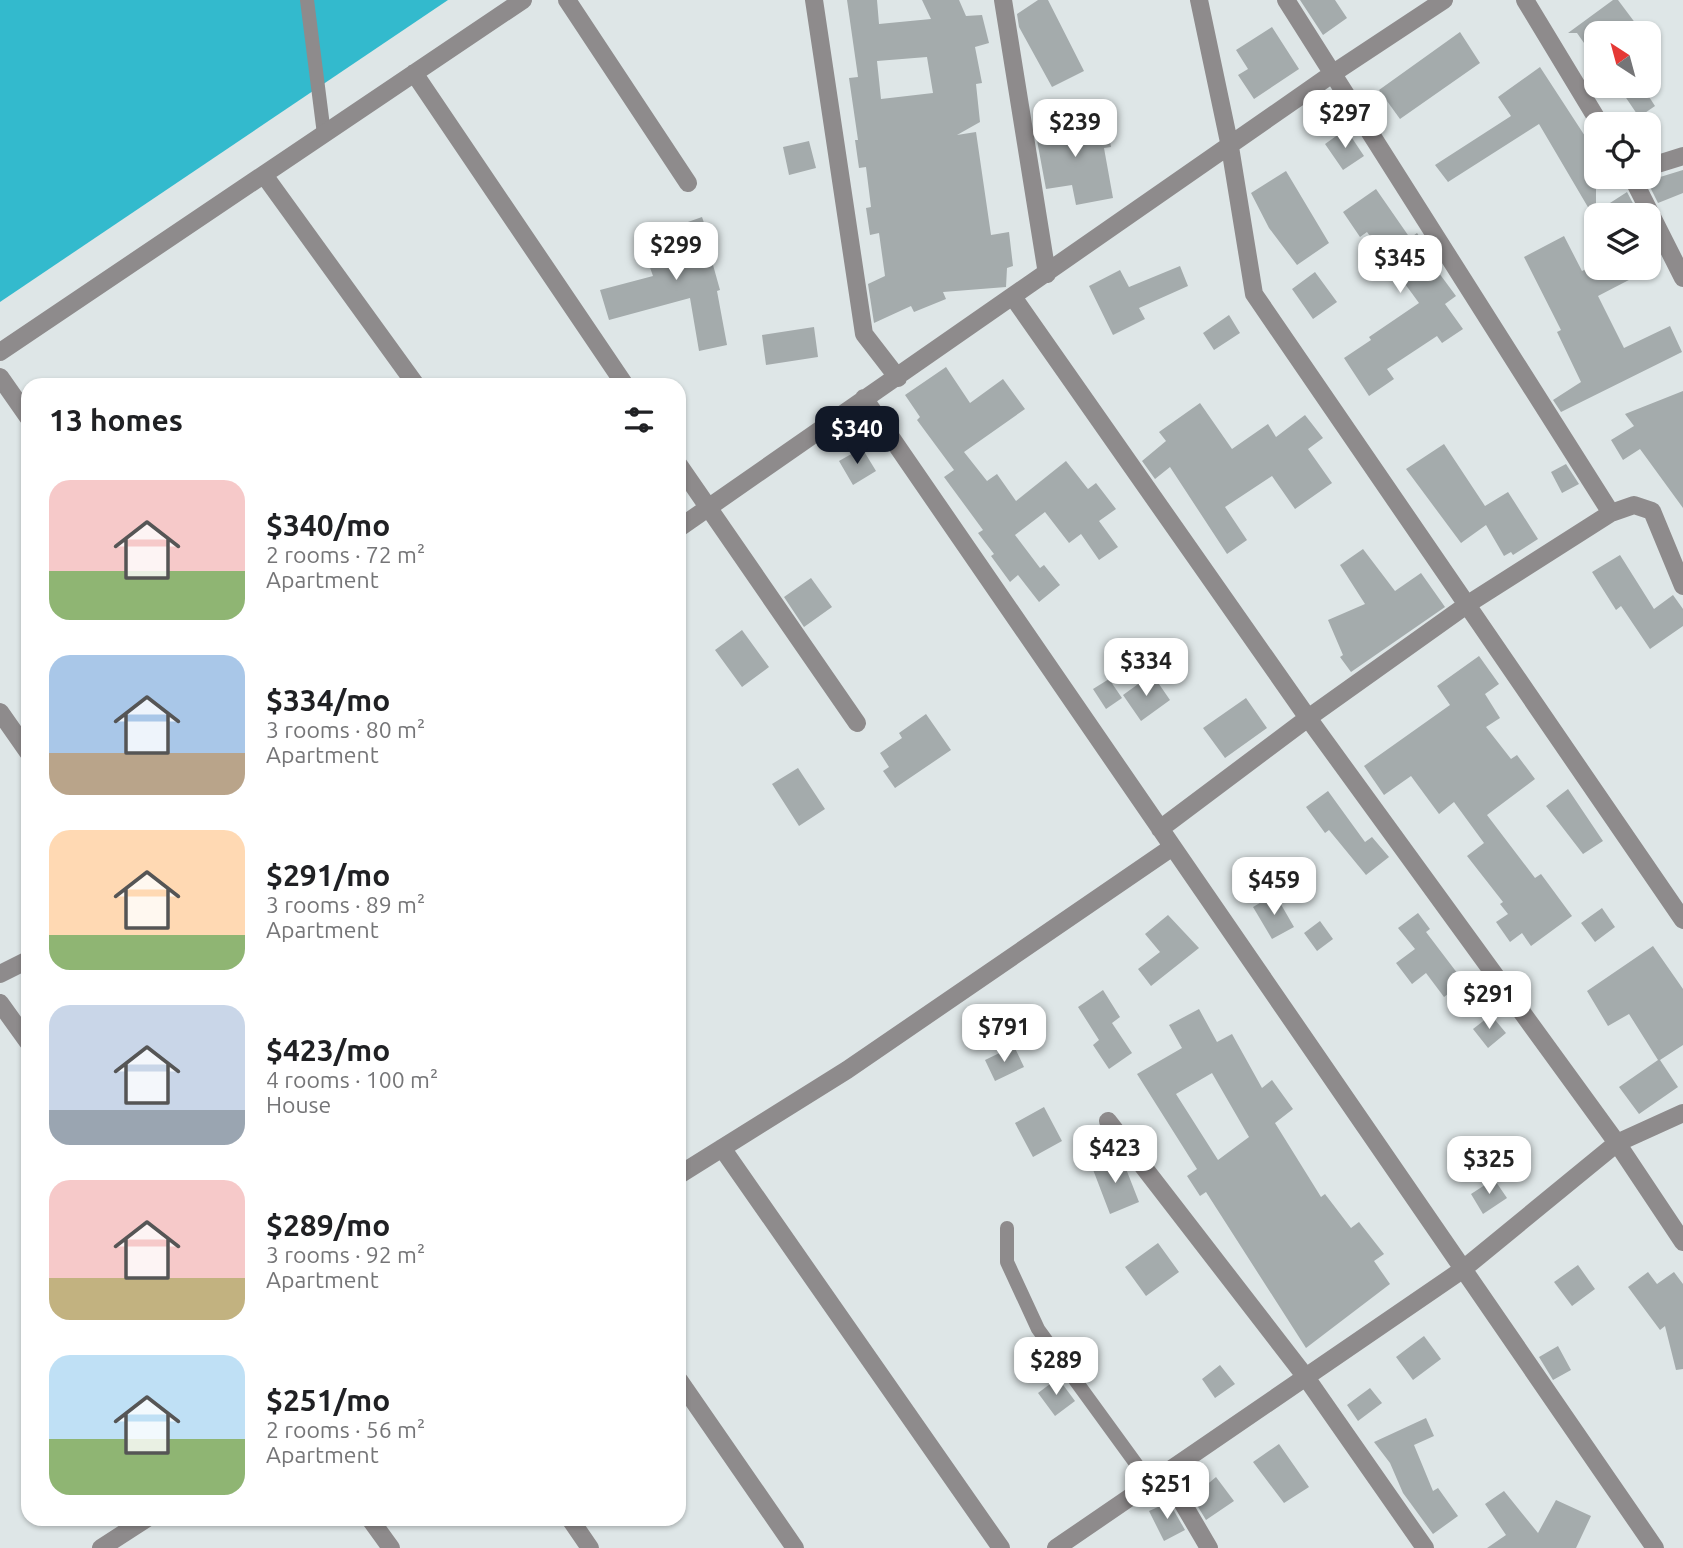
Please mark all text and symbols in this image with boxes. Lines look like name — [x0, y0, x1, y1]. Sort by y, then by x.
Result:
north arrow — [1584, 21, 1661, 98]
map controls — [1584, 21, 1661, 280]
pin: $297 — [1304, 90, 1386, 150]
pin: $239 — [1034, 100, 1116, 159]
text: $297 — [1319, 100, 1371, 125]
text: $239 — [1049, 109, 1101, 134]
button: locate — [1584, 112, 1661, 189]
button: layers — [1584, 203, 1661, 280]
pin: $299 — [635, 222, 717, 282]
text: $299 — [650, 232, 702, 257]
pin: $345 — [1359, 236, 1441, 295]
text: $345 — [1374, 245, 1426, 270]
icon: filters — [620, 401, 658, 439]
text: 13 homes — [49, 403, 183, 437]
pin: $340 — [816, 406, 898, 466]
text: $340 — [831, 416, 883, 441]
icon: home — [105, 508, 189, 592]
text: $340/mo — [266, 508, 390, 542]
text: 2 rooms · 72 m² — [266, 542, 425, 567]
text: Apartment — [266, 567, 379, 592]
pin: $334 — [1105, 638, 1187, 698]
text: $334 — [1120, 648, 1172, 673]
icon: home — [105, 683, 189, 767]
text: $334/mo — [266, 683, 390, 717]
text: 3 rooms · 80 m² — [266, 717, 425, 742]
text: Apartment — [266, 742, 379, 767]
icon: home — [105, 858, 189, 942]
text: $291/mo — [266, 858, 390, 892]
pin: $459 — [1233, 858, 1315, 917]
text: $459 — [1248, 867, 1300, 892]
text: 3 rooms · 89 m² — [266, 892, 425, 917]
text: Apartment — [266, 917, 379, 942]
pin: $291 — [1448, 972, 1530, 1031]
text: $291 — [1463, 981, 1515, 1006]
pin: $791 — [963, 1004, 1045, 1064]
text: $791 — [978, 1014, 1030, 1039]
icon: home — [105, 1033, 189, 1117]
text: $423/mo — [266, 1033, 390, 1067]
text: 4 rooms · 100 m² — [266, 1067, 438, 1092]
text: House — [266, 1092, 331, 1117]
pin: $423 — [1074, 1126, 1156, 1185]
text: $423 — [1089, 1135, 1141, 1160]
pin: $325 — [1448, 1136, 1530, 1196]
text: $325 — [1463, 1146, 1515, 1171]
icon: home — [105, 1208, 189, 1292]
text: $289/mo — [266, 1208, 390, 1242]
text: 3 rooms · 92 m² — [266, 1242, 425, 1267]
text: Apartment — [266, 1267, 379, 1292]
pin: $289 — [1015, 1338, 1097, 1397]
text: $289 — [1030, 1347, 1082, 1372]
icon: home — [105, 1383, 189, 1467]
text: $251/mo — [266, 1383, 390, 1417]
text: 2 rooms · 56 m² — [266, 1417, 425, 1442]
text: Apartment — [266, 1442, 379, 1467]
pin: $251 — [1126, 1462, 1208, 1521]
text: $251 — [1141, 1471, 1193, 1496]

